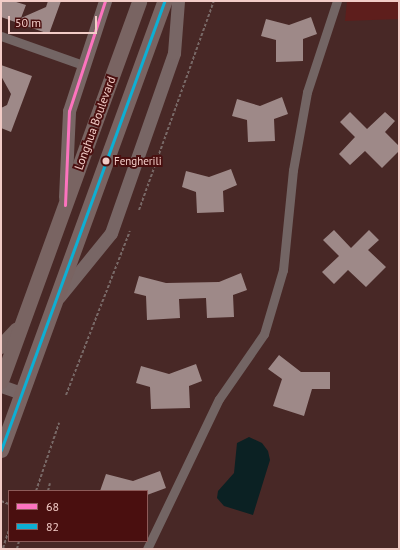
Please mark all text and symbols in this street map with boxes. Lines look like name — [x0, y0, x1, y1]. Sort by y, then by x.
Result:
scale bar — [10, 8, 99, 34]
text: 50 m — [15, 15, 41, 30]
street label: Longhua Boulevard — [71, 74, 119, 172]
place label: Fengherili — [114, 154, 162, 168]
marker: Fengherili — [101, 156, 111, 166]
legend — [8, 490, 148, 542]
text: 68 — [46, 499, 59, 514]
text: 82 — [46, 519, 59, 534]

